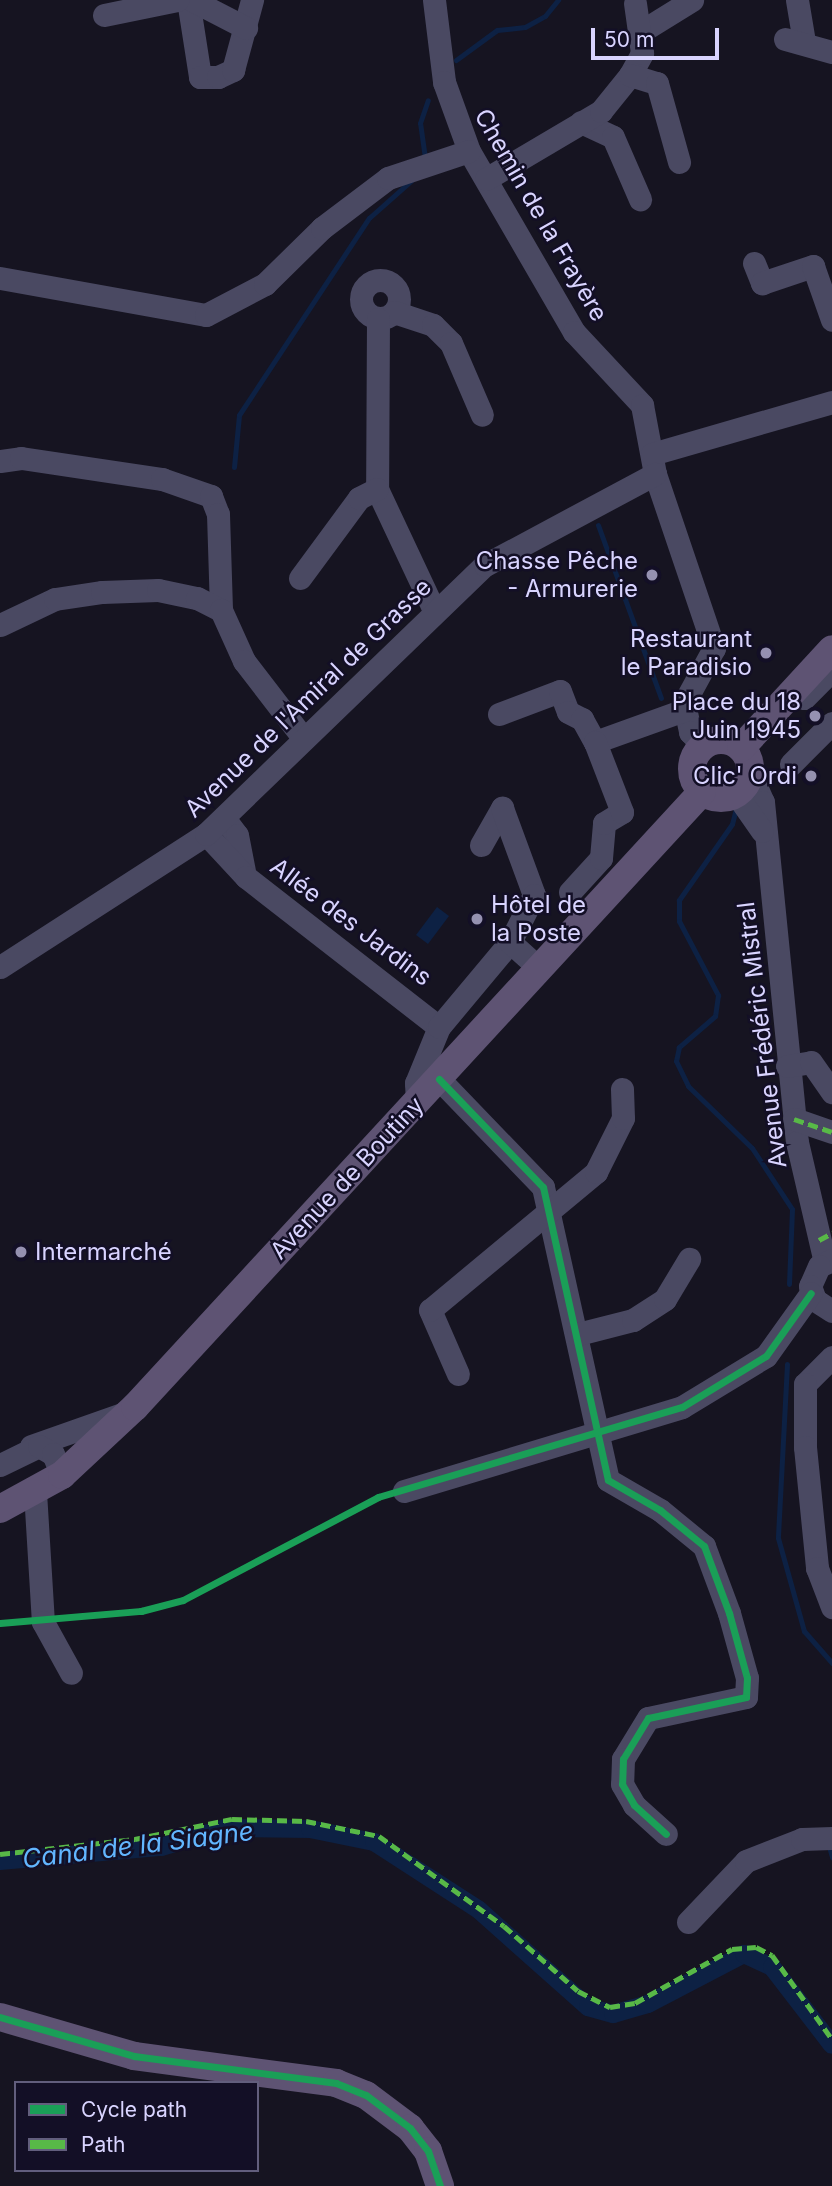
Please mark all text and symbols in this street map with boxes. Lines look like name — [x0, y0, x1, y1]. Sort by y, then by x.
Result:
scale bar — [594, 14, 722, 58]
text: 50 m — [604, 27, 654, 52]
street label: Chemin de la Frayère — [468, 104, 614, 326]
place label: Chasse Pêche - Armurerie — [476, 547, 638, 603]
marker: Chasse Pêche - Armurerie — [644, 567, 660, 583]
street label: Avenue de l'Amiral de Grasse — [179, 573, 437, 823]
place label: Restaurant le Paradisio — [621, 625, 752, 681]
marker: Restaurant le Paradisio — [758, 645, 774, 661]
place label: Place du 18 Juin 1945 — [672, 688, 801, 744]
marker: Place du 18 Juin 1945 — [807, 708, 823, 724]
place label: Clic' Ordi — [693, 762, 797, 790]
marker: Clic' Ordi — [803, 768, 819, 784]
street label: Allée des Jardins — [265, 852, 437, 992]
place label: Hôtel de la Poste — [491, 891, 586, 947]
street label: Avenue Frédéric Mistral — [731, 900, 793, 1170]
marker: Hôtel de la Poste — [469, 911, 485, 927]
street label: Avenue de Boutiny — [264, 1091, 430, 1265]
place label: Intermarché — [35, 1238, 172, 1266]
marker: Intermarché — [13, 1244, 29, 1260]
water label: Canal de la Siagne — [21, 1815, 255, 1875]
legend — [14, 2081, 259, 2172]
text: Cycle path — [81, 2097, 187, 2122]
text: Path — [81, 2132, 126, 2157]

